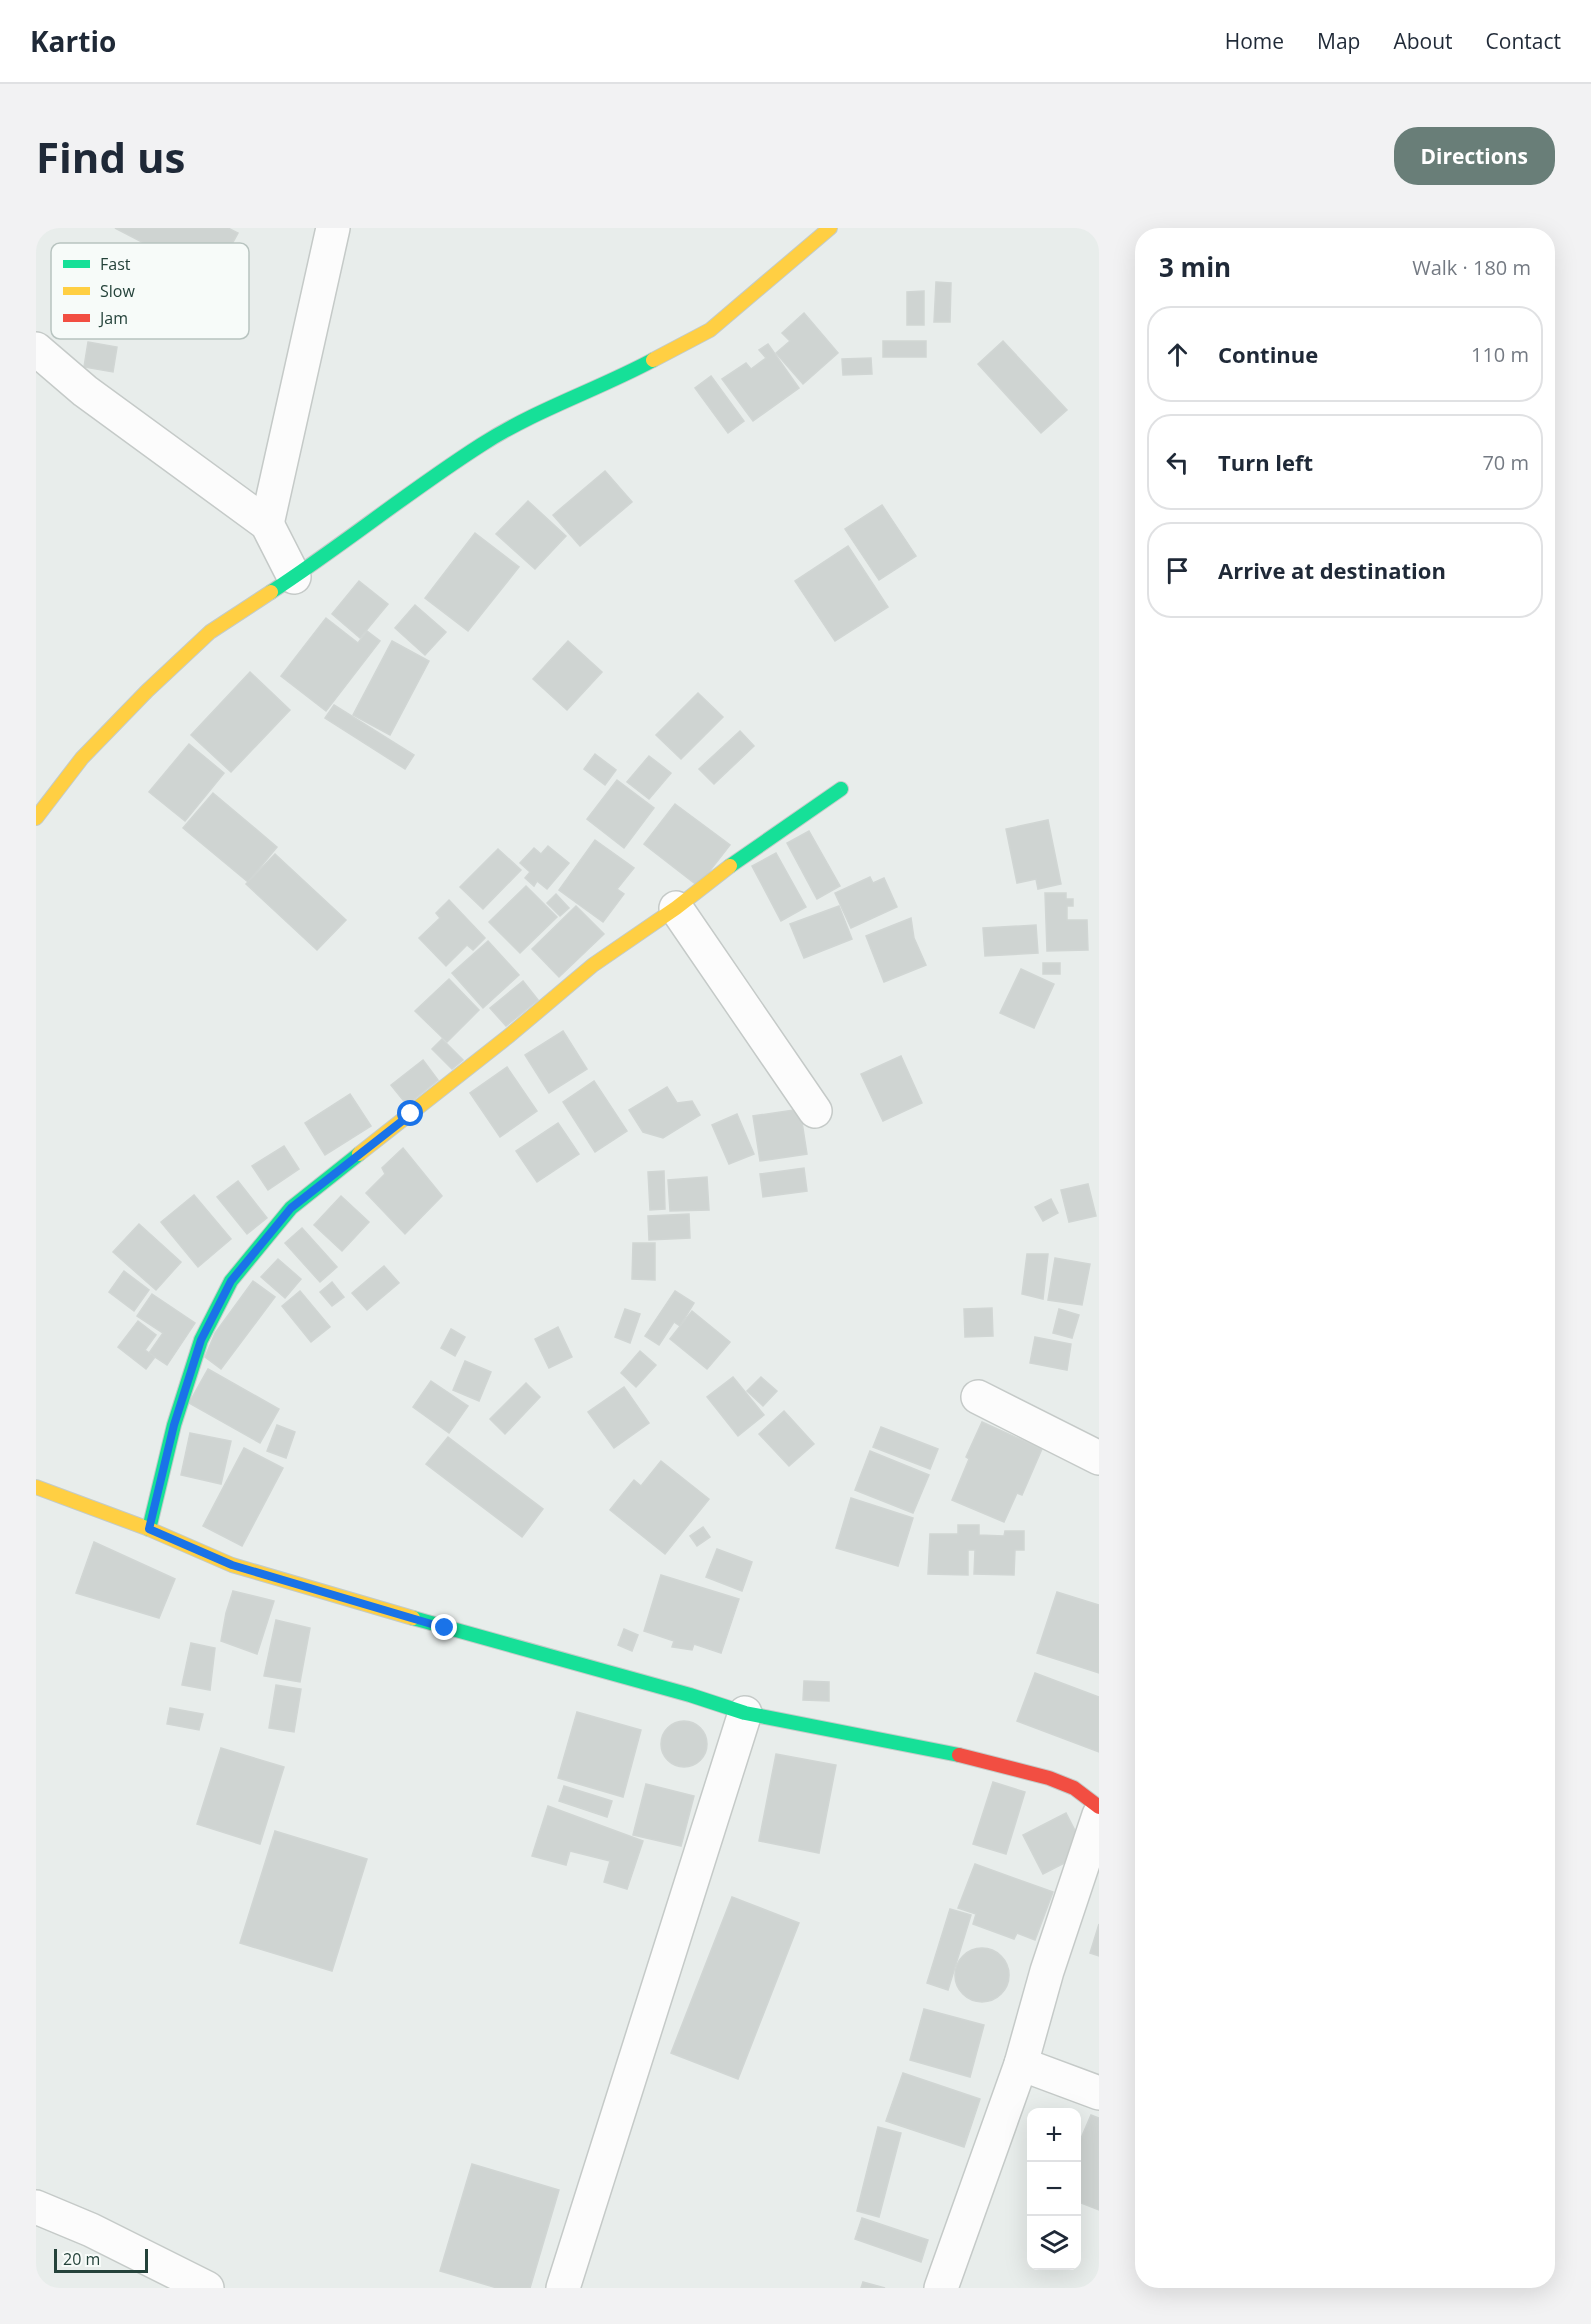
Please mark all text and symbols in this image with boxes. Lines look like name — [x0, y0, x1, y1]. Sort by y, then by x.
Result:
text: Kartio — [30, 22, 116, 60]
text: Home — [1225, 27, 1284, 55]
text: Map — [1317, 27, 1360, 55]
text: About — [1393, 27, 1453, 55]
text: Contact — [1486, 27, 1561, 55]
button: Directions — [1394, 127, 1555, 185]
text: Find us — [36, 128, 185, 185]
legend — [51, 243, 249, 339]
text: 3 min — [1159, 249, 1231, 285]
text: Fast — [100, 253, 131, 275]
text: Walk · 180 m — [1412, 254, 1531, 281]
text: Slow — [100, 280, 135, 302]
text: Jam — [98, 307, 128, 329]
icon: ahead — [1161, 338, 1194, 371]
text: Continue — [1218, 339, 1318, 369]
text: 110 m — [1471, 341, 1529, 368]
icon: left — [1161, 446, 1194, 479]
text: Turn left — [1218, 447, 1313, 477]
text: 70 m — [1482, 449, 1529, 476]
icon: arrive — [1161, 554, 1194, 587]
text: Arrive at destination — [1218, 555, 1446, 585]
route start — [397, 1100, 423, 1126]
route end — [431, 1614, 457, 1640]
map controls — [1027, 2108, 1081, 2270]
button: + — [1027, 2108, 1081, 2162]
button: − — [1027, 2162, 1081, 2216]
button: layers — [1027, 2216, 1081, 2270]
scale bar — [54, 2246, 148, 2274]
text: 20 m — [63, 2248, 100, 2270]

